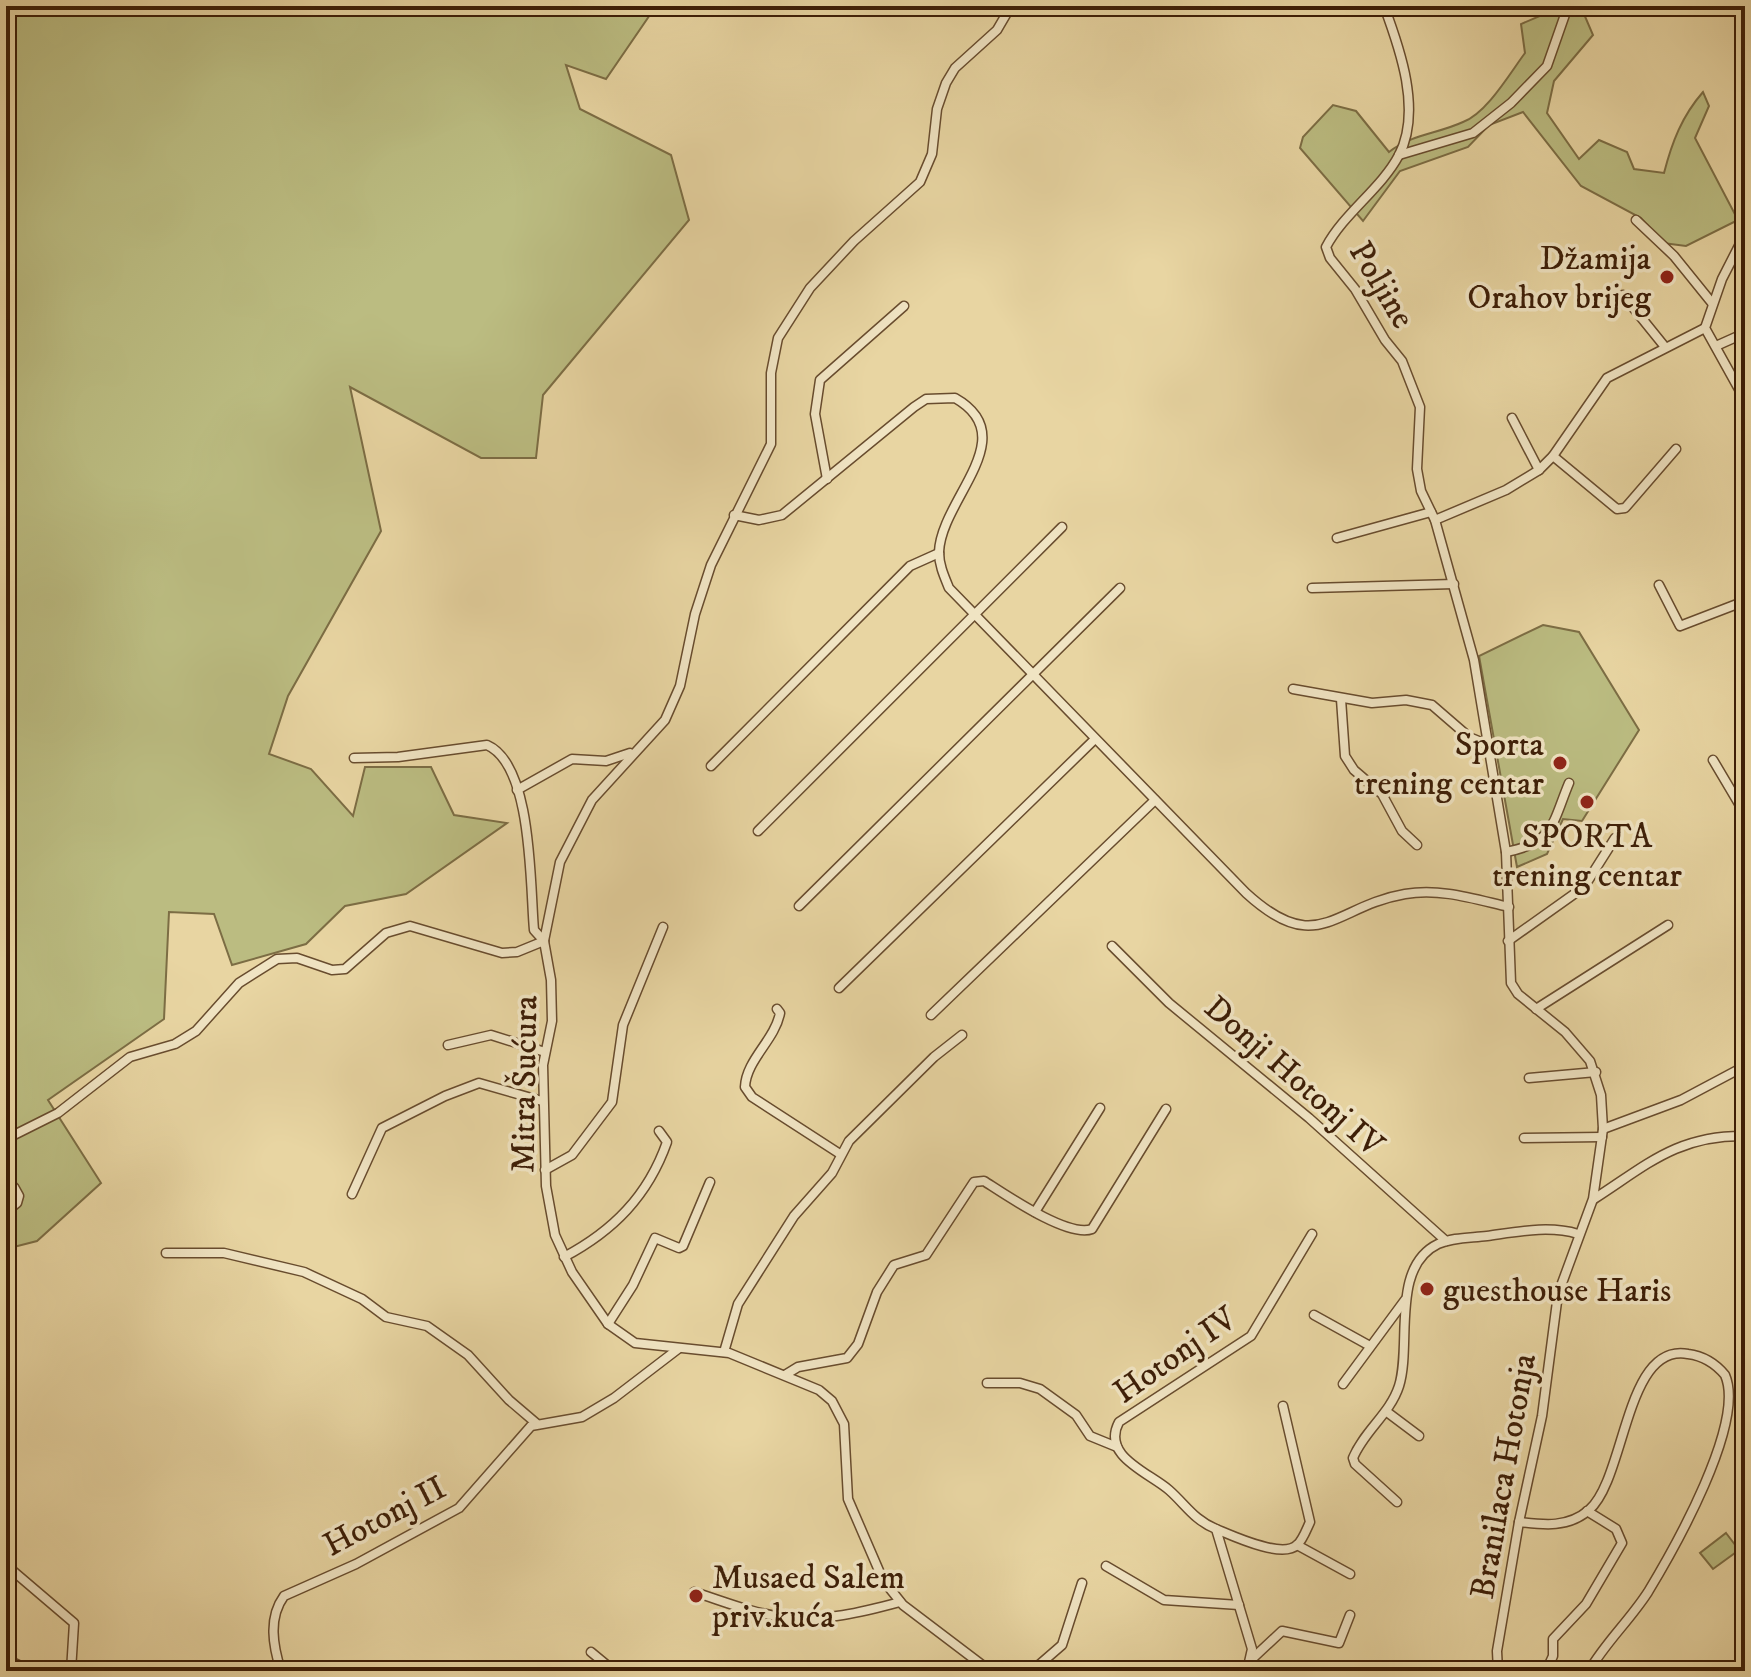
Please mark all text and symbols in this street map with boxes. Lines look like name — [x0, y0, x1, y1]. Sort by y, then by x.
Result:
street label: Poljine — [1339, 234, 1424, 336]
place label: Džamija Orahov brijeg — [1467, 238, 1652, 319]
marker: Džamija Orahov brijeg — [1658, 268, 1676, 286]
place label: Sporta trening centar — [1354, 724, 1545, 805]
marker: Sporta trening centar — [1551, 754, 1569, 772]
marker: SPORTA trening centar — [1578, 793, 1596, 811]
place label: SPORTA trening centar — [1492, 816, 1682, 897]
street label: Donji Hotonj IV — [1195, 987, 1393, 1167]
street label: Mitra Šućura — [502, 994, 548, 1173]
place label: guesthouse Haris — [1443, 1270, 1671, 1312]
marker: guesthouse Haris — [1418, 1280, 1436, 1298]
street label: Hotonj IV — [1105, 1297, 1246, 1413]
street label: Branilaca Hotonja — [1462, 1350, 1546, 1602]
street label: Hotonj II — [316, 1467, 454, 1567]
place label: Musaed Salem priv.kuća — [711, 1557, 905, 1638]
marker: Musaed Salem priv.kuća — [687, 1587, 705, 1605]

